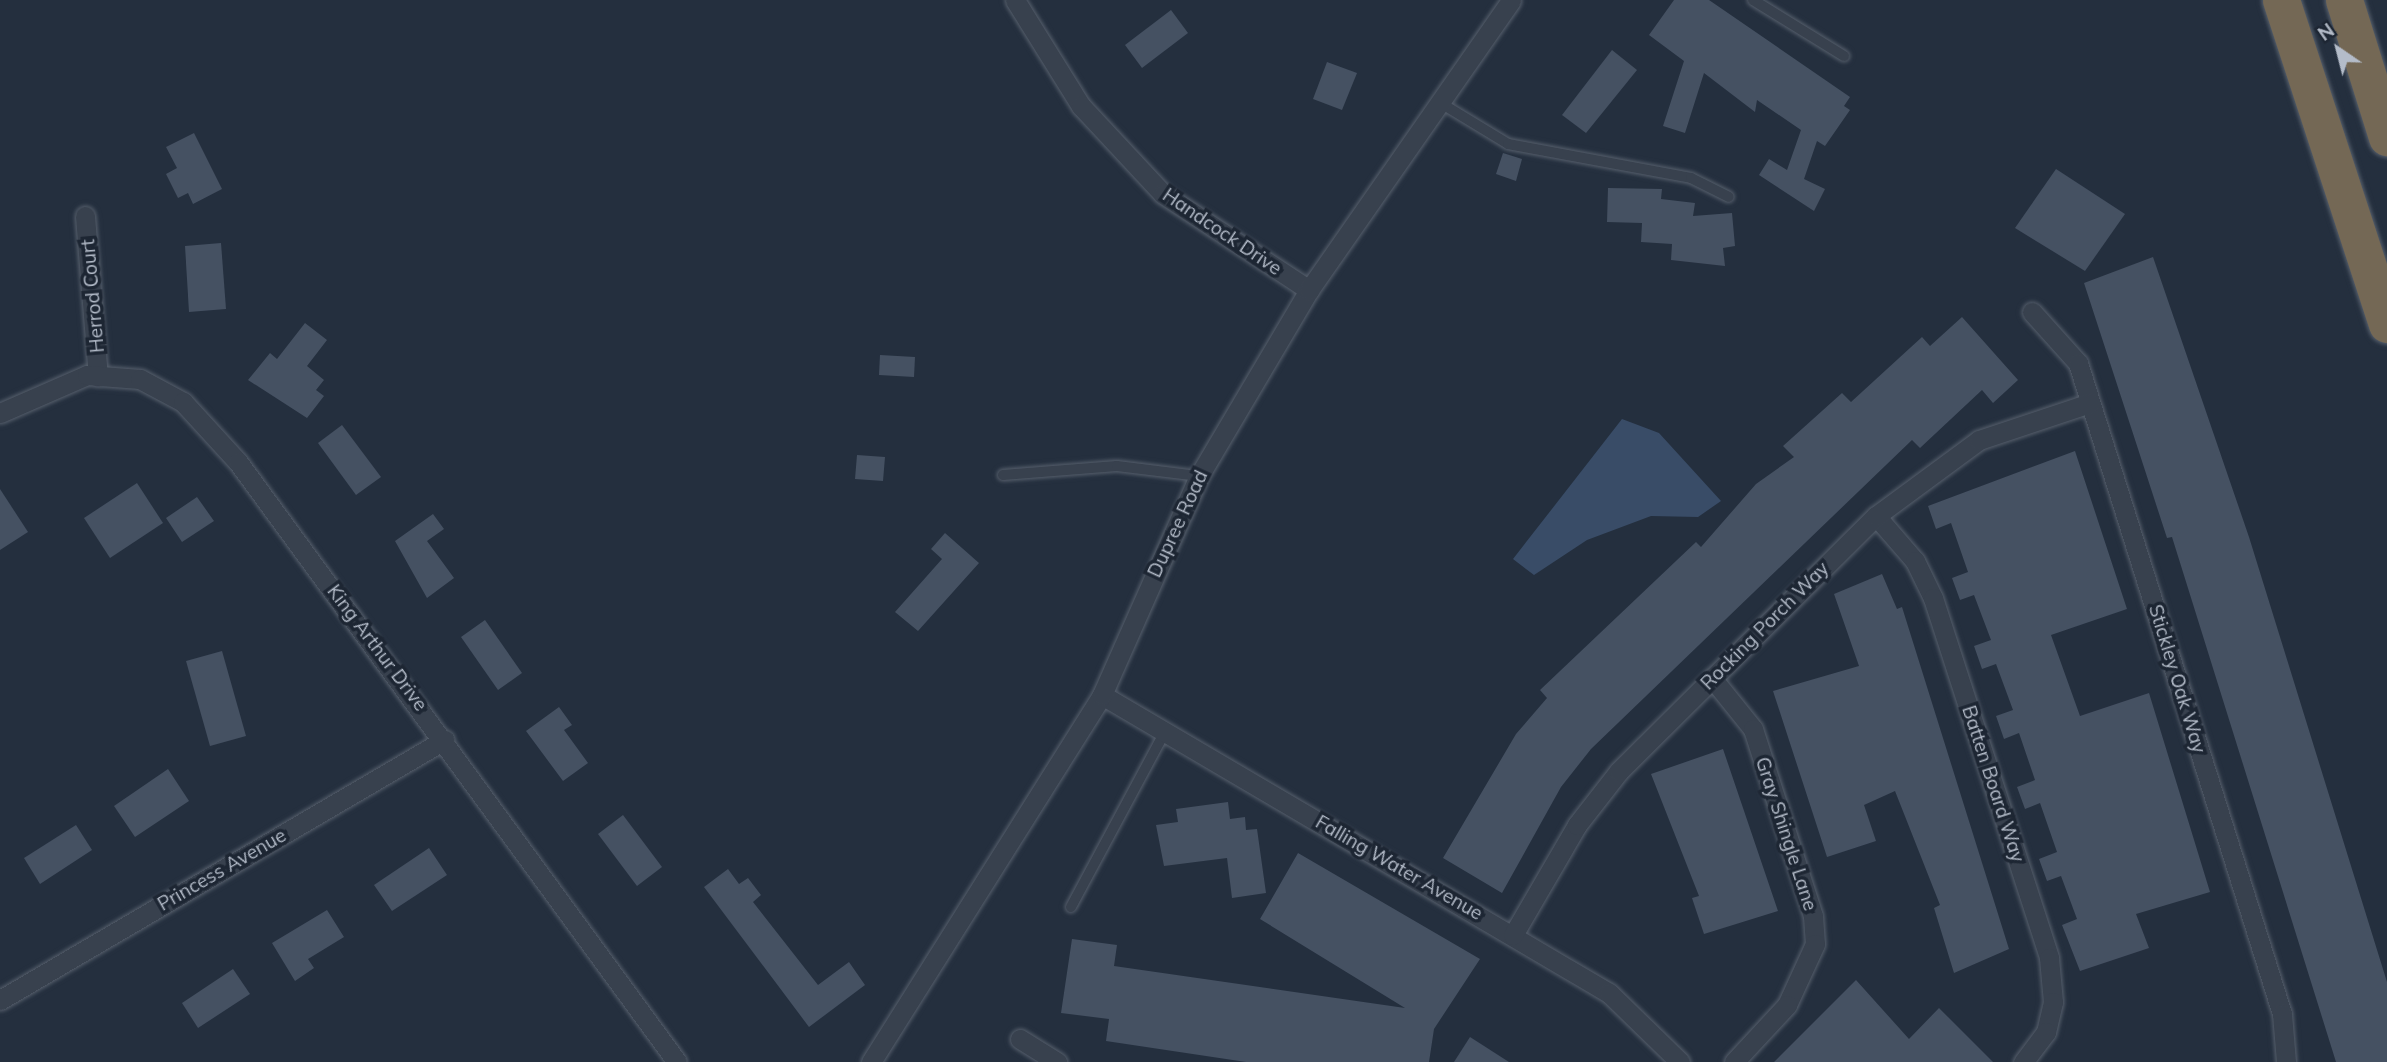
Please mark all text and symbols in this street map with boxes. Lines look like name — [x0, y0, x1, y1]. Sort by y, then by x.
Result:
north arrow — [2303, 14, 2373, 84]
text: N — [2313, 18, 2339, 46]
street label: Handcock Drive — [1158, 184, 1286, 280]
street label: Herrod Court — [77, 238, 109, 354]
street label: Dupree Road — [1143, 467, 1213, 581]
street label: Rocking Porch Way — [1696, 557, 1834, 695]
street label: King Arthur Drive — [322, 580, 432, 716]
street label: Stickley Oak Way — [2144, 602, 2210, 756]
street label: Batten Board Way — [1957, 703, 2029, 865]
street label: Gray Shingle Lane — [1750, 754, 1822, 914]
street label: Falling Water Avenue — [1311, 811, 1487, 925]
street label: Princess Avenue — [154, 824, 290, 916]

